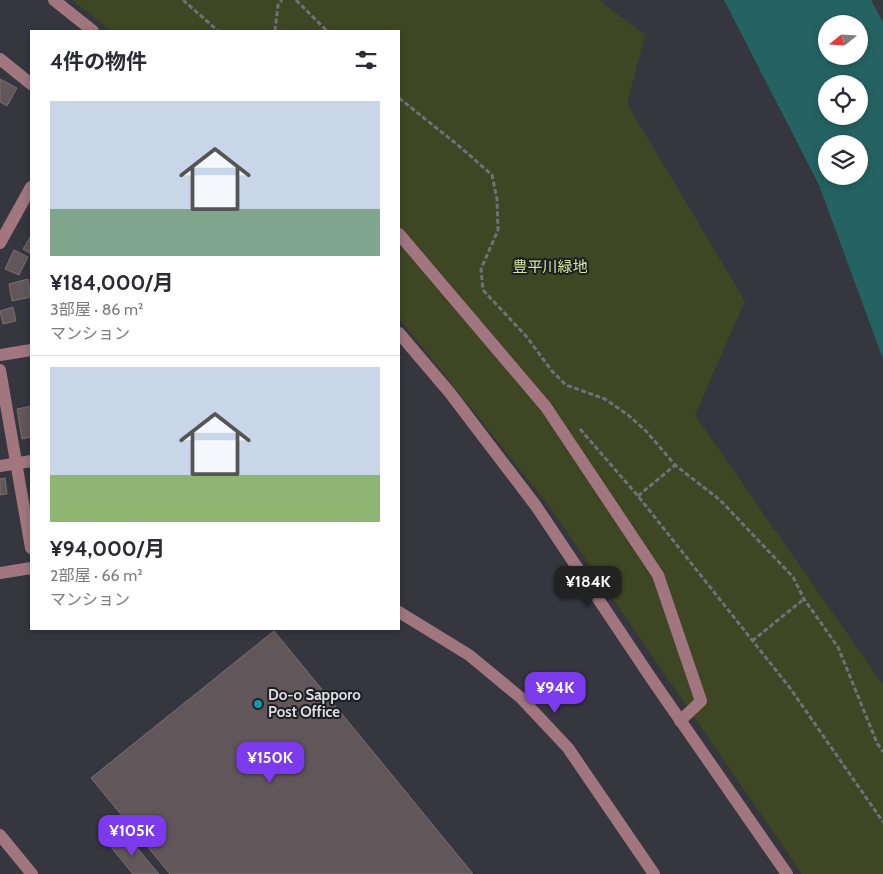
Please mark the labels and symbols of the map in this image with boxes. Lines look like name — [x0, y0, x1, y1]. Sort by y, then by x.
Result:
north arrow — [818, 15, 868, 65]
park label: 豊平川緑地 — [512, 258, 588, 276]
pin: ¥184K — [553, 566, 623, 608]
pin: ¥94K — [525, 672, 585, 714]
place label: Do-o Sapporo Post Office — [268, 686, 361, 721]
marker: Do-o Sapporo Post Office — [252, 698, 264, 710]
pin: ¥150K — [235, 742, 305, 784]
pin: ¥105K — [97, 814, 167, 857]

